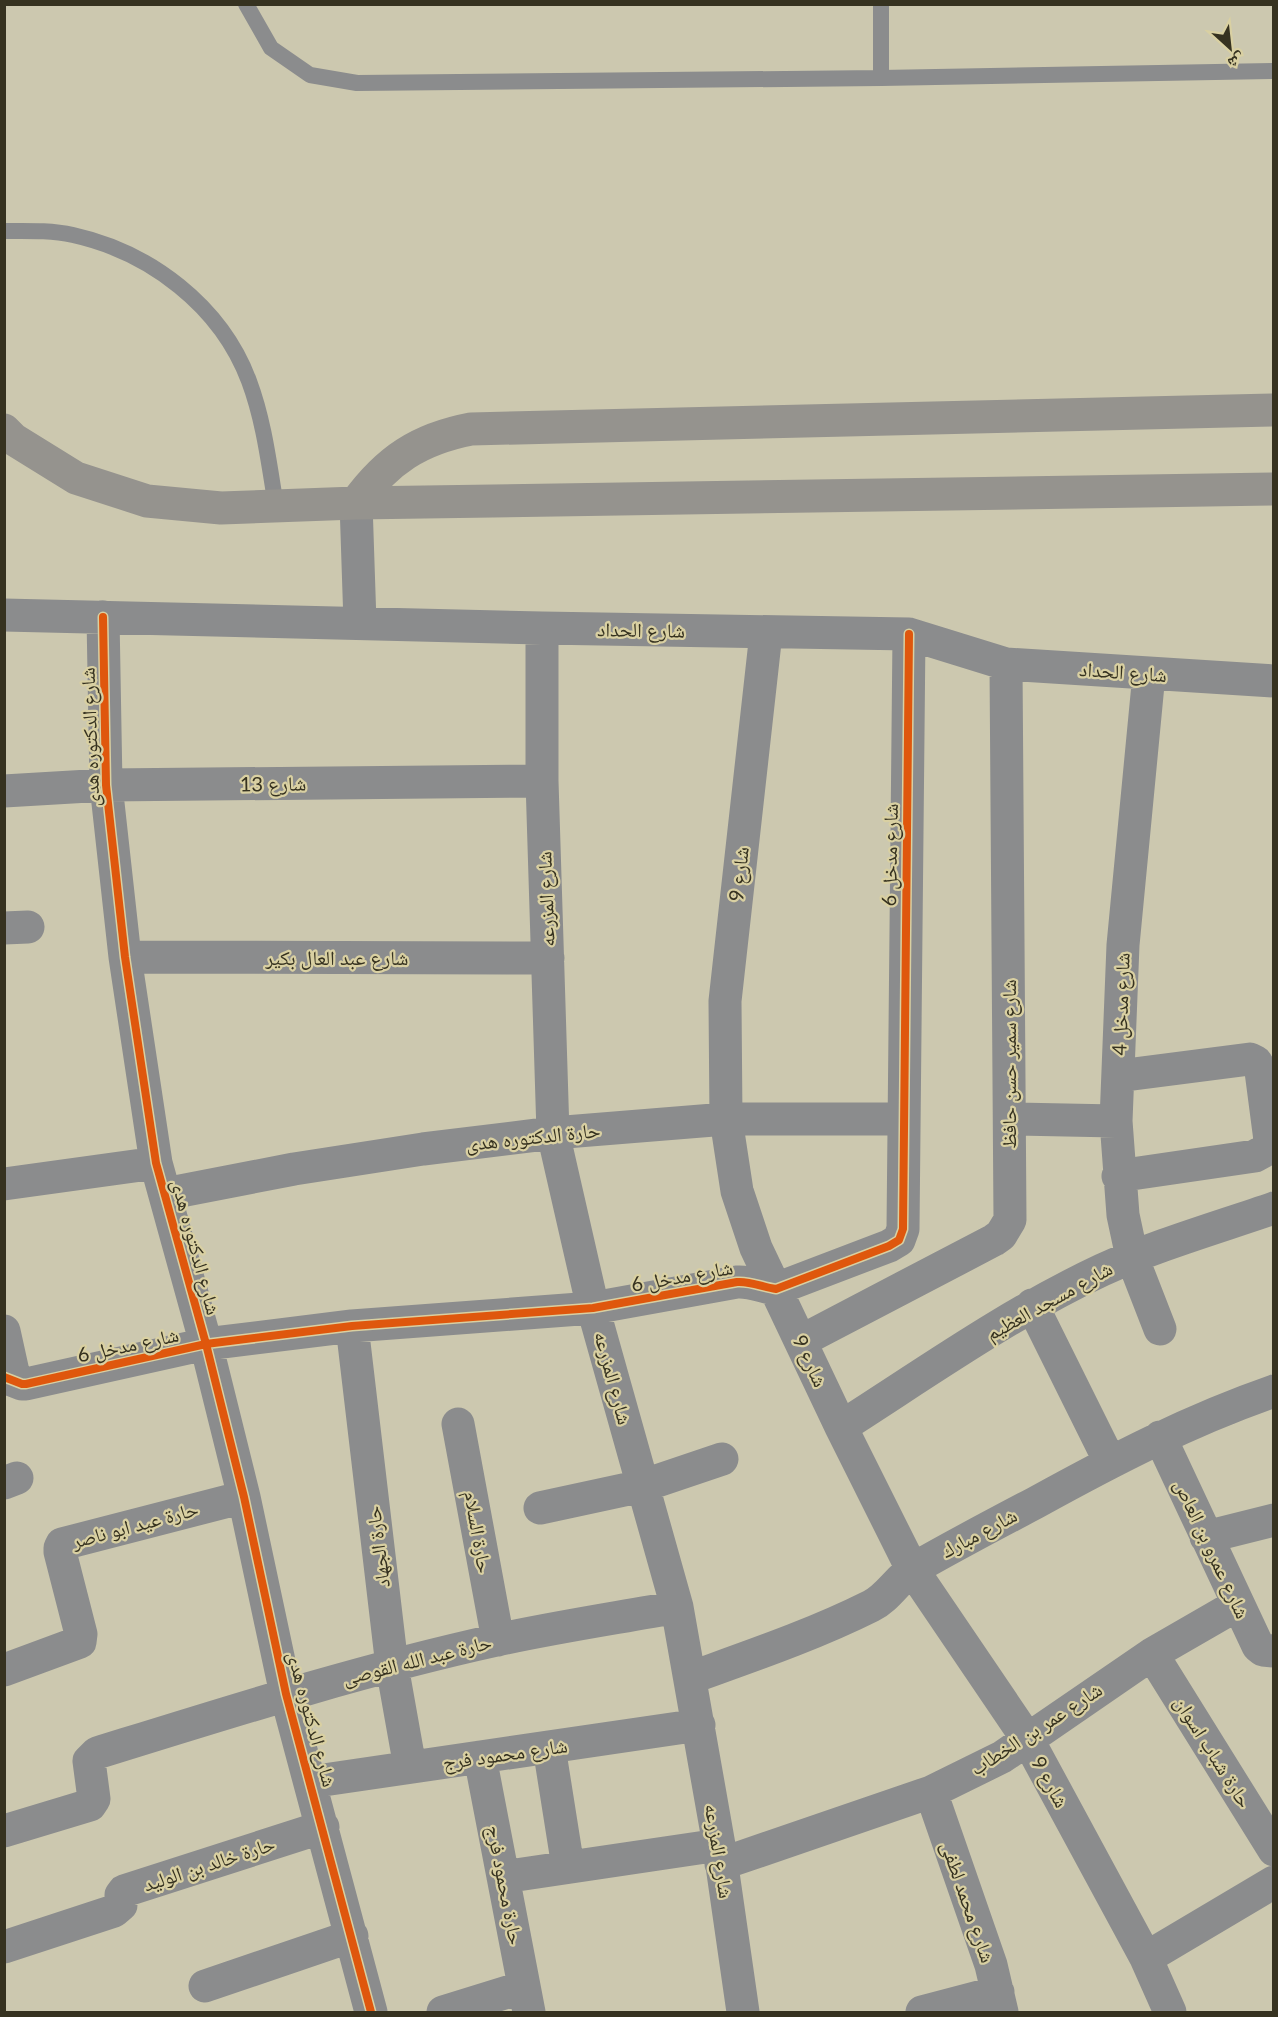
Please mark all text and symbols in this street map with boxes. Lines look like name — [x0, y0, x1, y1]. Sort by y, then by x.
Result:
north arrow — [1200, 18, 1260, 78]
text: ش — [1225, 49, 1249, 74]
street label: شارع الحداد — [597, 616, 685, 644]
street label: شارع الحداد — [1078, 656, 1168, 688]
street label: شارع الدكتوره هدى — [75, 667, 105, 807]
street label: شارع 13 — [240, 770, 306, 798]
street label: شارع مدخل 6 — [876, 803, 904, 907]
street label: شارع 9 — [723, 845, 755, 903]
street label: شارع المزرعه — [531, 851, 561, 947]
street label: شارع عبد العال بكير — [265, 945, 409, 971]
street label: شارع مدخل 4 — [1106, 952, 1136, 1056]
street label: شارع سمير حسن حافظ — [996, 979, 1022, 1149]
street label: حارة الدكتوره هدى — [464, 1117, 602, 1156]
street label: شارع الدكتوره هدى — [165, 1176, 227, 1318]
street label: شارع مدخل 6 — [629, 1254, 735, 1298]
street label: شارع مسجد العظيم — [981, 1255, 1117, 1347]
street label: شارع مدخل 6 — [75, 1322, 181, 1368]
street label: شارع المزرعه — [588, 1329, 638, 1427]
street label: شارع 9 — [787, 1331, 833, 1391]
street label: شارع عمرو بن العاص — [1168, 1475, 1256, 1623]
street label: حارة السلام — [457, 1489, 498, 1576]
street label: حارة عيد ابو ناصر — [68, 1496, 201, 1553]
street label: شارع مبارك — [937, 1502, 1021, 1564]
street label: حارة الجهاد — [360, 1505, 395, 1589]
street label: حارة عبد الله القوصى — [340, 1629, 494, 1690]
street label: شارع الدكتوره هدى — [281, 1648, 343, 1790]
street label: شارع عمر بن الخطاب — [965, 1677, 1107, 1781]
street label: حارة شباب اسوان — [1169, 1691, 1258, 1813]
street label: شارع محمود فرج — [441, 1732, 569, 1776]
street label: شارع 9 — [1025, 1752, 1075, 1812]
street label: شارع المزرعه — [699, 1802, 739, 1900]
street label: حارة محمود فرج — [481, 1823, 529, 1947]
street label: حارة خالد بن الوليد — [140, 1830, 278, 1897]
street label: شارع محمد لطفى — [935, 1838, 1001, 1966]

